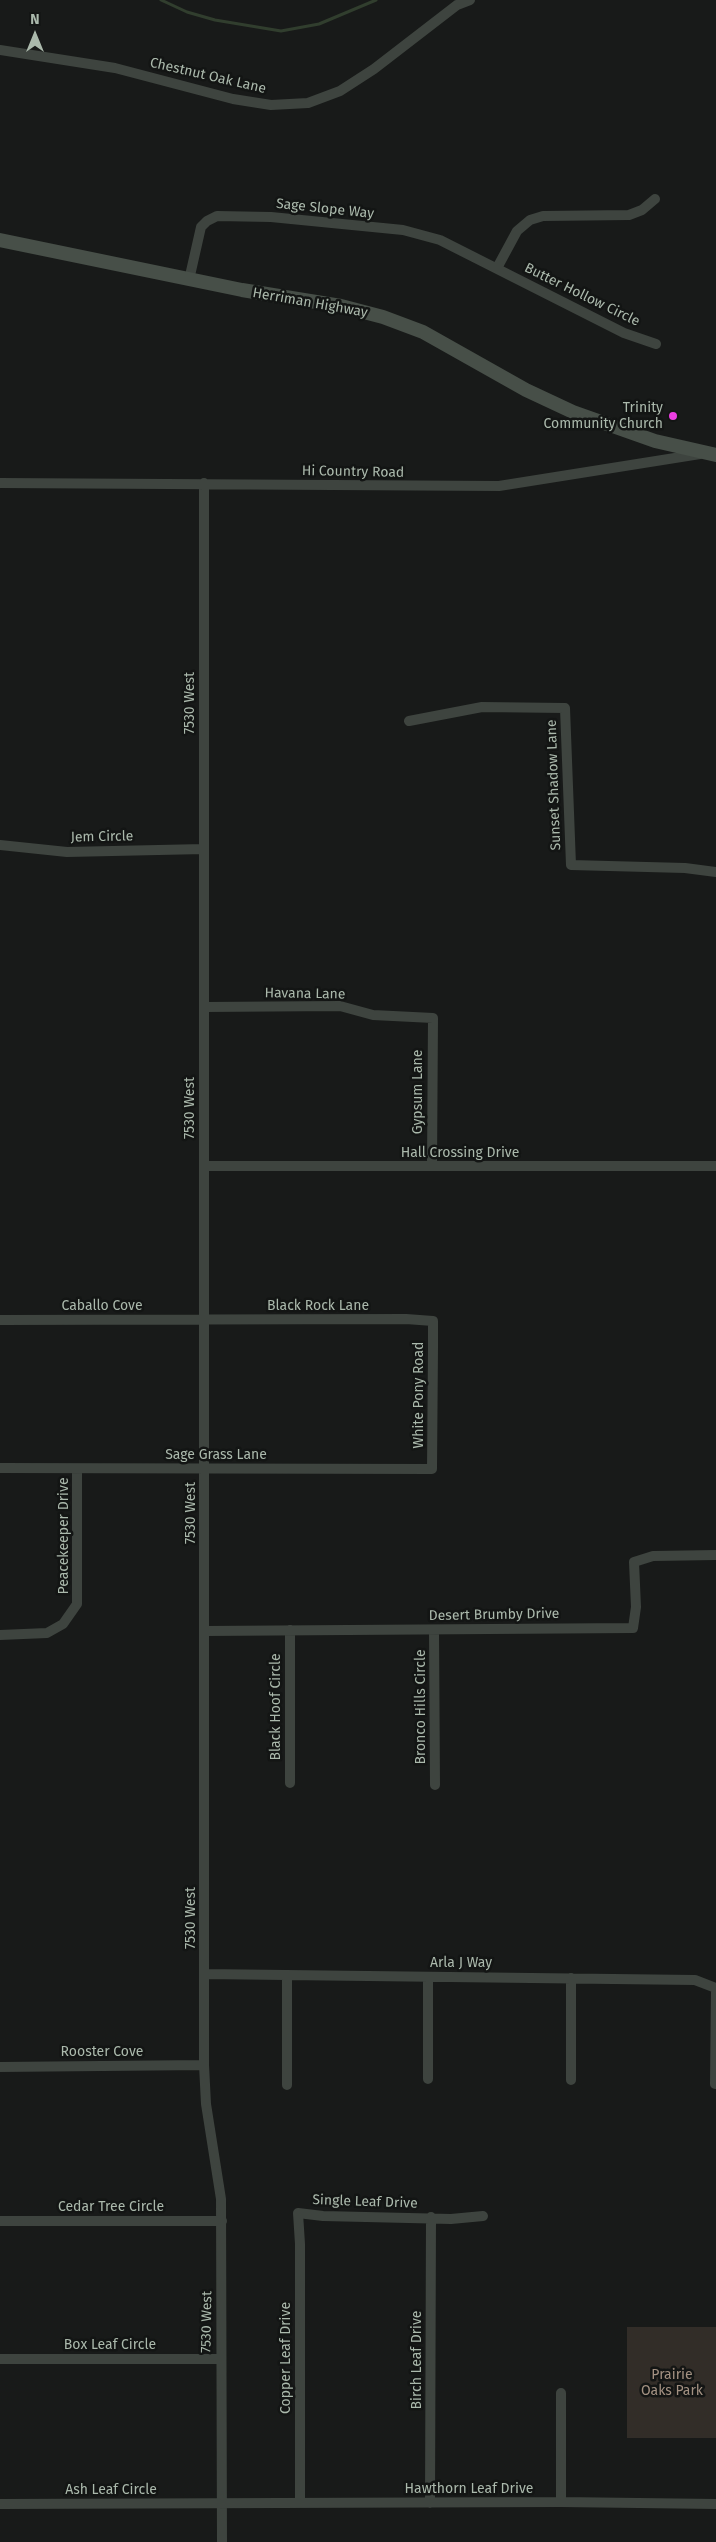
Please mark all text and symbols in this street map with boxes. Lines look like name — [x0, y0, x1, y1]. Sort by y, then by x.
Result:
north arrow — [10, 10, 60, 60]
text: N — [30, 11, 40, 28]
street label: Chestnut Oak Lane — [148, 54, 268, 98]
street label: Sage Slope Way — [275, 196, 375, 222]
street label: Butter Hollow Circle — [522, 260, 642, 330]
street label: Herriman Highway — [251, 285, 369, 321]
place label: Trinity Community Church — [543, 400, 663, 432]
marker: Trinity Community Church — [667, 410, 679, 422]
street label: Hi Country Road — [302, 463, 404, 481]
street label: 7530 West — [182, 672, 198, 734]
street label: Sunset Shadow Lane — [543, 719, 565, 851]
street label: Jem Circle — [70, 828, 134, 846]
street label: Havana Lane — [264, 985, 346, 1003]
street label: Gypsum Lane — [410, 1050, 426, 1134]
street label: 7530 West — [182, 1077, 198, 1139]
street label: Hall Crossing Drive — [401, 1145, 519, 1161]
street label: Caballo Cove — [61, 1298, 143, 1314]
street label: Black Rock Lane — [267, 1298, 369, 1314]
street label: White Pony Road — [411, 1342, 427, 1448]
street label: Sage Grass Lane — [165, 1447, 267, 1463]
street label: Peacekeeper Drive — [56, 1477, 72, 1595]
street label: 7530 West — [183, 1482, 199, 1544]
street label: Desert Brumby Drive — [428, 1605, 560, 1625]
street label: Bronco Hills Circle — [413, 1649, 429, 1765]
street label: Black Hoof Circle — [268, 1653, 284, 1761]
street label: 7530 West — [183, 1887, 199, 1949]
street label: Arla J Way — [430, 1955, 492, 1971]
street label: Rooster Cove — [61, 2044, 143, 2060]
street label: Single Leaf Drive — [312, 2192, 418, 2212]
street label: Cedar Tree Circle — [58, 2199, 164, 2215]
street label: 7530 West — [198, 2291, 216, 2353]
street label: Copper Leaf Drive — [278, 2302, 294, 2414]
street label: Birch Leaf Drive — [409, 2310, 425, 2410]
street label: Box Leaf Circle — [64, 2337, 156, 2353]
park label: Prairie Oaks Park — [641, 2367, 703, 2400]
street label: Hawthorn Leaf Drive — [405, 2481, 533, 2497]
street label: Ash Leaf Circle — [65, 2482, 157, 2498]

